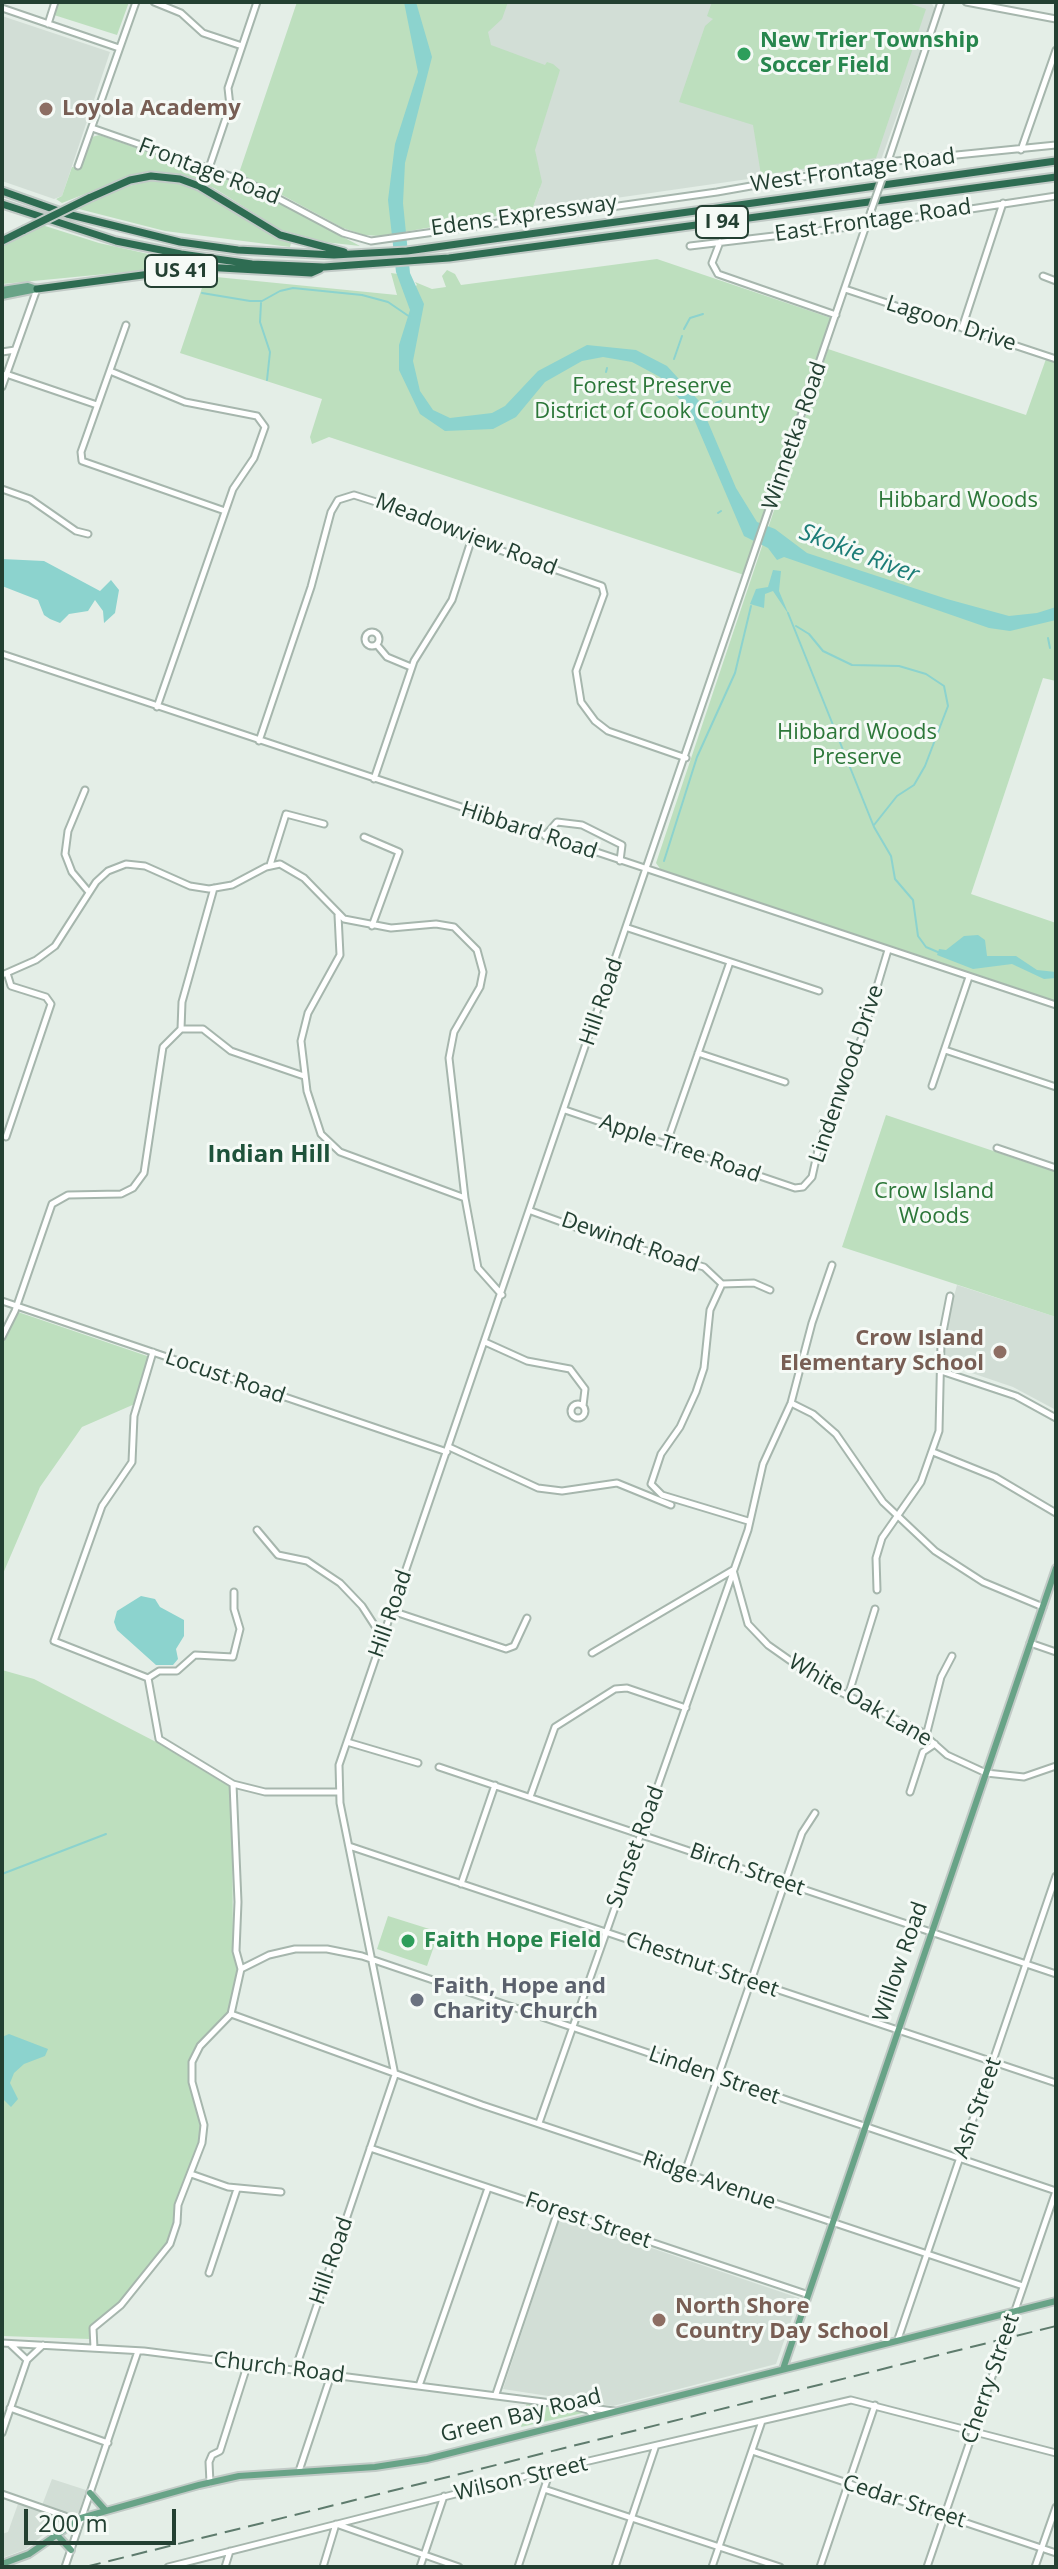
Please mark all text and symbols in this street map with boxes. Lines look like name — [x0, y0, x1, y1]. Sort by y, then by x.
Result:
place label: New Trier Township Soccer Field — [760, 28, 979, 80]
marker: New Trier Township Soccer Field — [735, 45, 753, 63]
place label: Loyola Academy — [62, 96, 241, 122]
marker: Loyola Academy — [37, 100, 55, 118]
street label: Frontage Road — [134, 133, 284, 211]
street label: West Frontage Road — [749, 144, 957, 198]
street label: Edens Expressway — [429, 190, 619, 242]
street label: East Frontage Road — [773, 194, 973, 248]
road number: I 94 — [696, 206, 748, 238]
road number: US 41 — [145, 255, 217, 287]
street label: Lagoon Drive — [883, 291, 1019, 357]
street label: Winnetka Road — [757, 358, 833, 514]
park label: Forest Preserve District of Cook County — [534, 374, 770, 426]
street label: Meadowview Road — [372, 488, 560, 582]
park label: Hibbard Woods — [878, 488, 1038, 514]
water label: Skokie River — [795, 518, 923, 590]
park label: Hibbard Woods Preserve — [777, 720, 937, 772]
street label: Hibbard Road — [458, 797, 600, 865]
street label: Hill Road — [575, 955, 629, 1049]
street label: Lindenwood Drive — [804, 982, 890, 1166]
street label: Apple Tree Road — [596, 1109, 764, 1189]
district label: Indian Hill — [207, 1141, 331, 1169]
park label: Crow Island Woods — [874, 1179, 994, 1230]
street label: Dewindt Road — [558, 1207, 702, 1279]
place label: Crow Island Elementary School — [780, 1326, 984, 1378]
marker: Crow Island Elementary School — [991, 1343, 1009, 1361]
street label: Locust Road — [161, 1344, 289, 1410]
street label: Hill Road — [364, 1567, 418, 1661]
street label: White Oak Lane — [783, 1649, 937, 1753]
street label: Sunset Road — [602, 1782, 670, 1912]
street label: Birch Street — [686, 1838, 808, 1902]
street label: Willow Road — [868, 1898, 934, 2026]
street label: Chestnut Street — [622, 1926, 782, 2004]
place label: Faith Hope Field — [424, 1928, 601, 1954]
marker: Faith Hope Field — [399, 1932, 417, 1950]
place label: Faith, Hope and Charity Church — [433, 1974, 606, 2026]
marker: Faith, Hope and Charity Church — [408, 1991, 426, 2009]
street label: Linden Street — [645, 2041, 783, 2111]
street label: Ash Street — [948, 2054, 1008, 2162]
street label: Ridge Avenue — [639, 2146, 779, 2216]
street label: Forest Street — [522, 2187, 654, 2255]
street label: Hill Road — [305, 2214, 359, 2308]
place label: North Shore Country Day School — [675, 2294, 889, 2346]
street label: Cherry Street — [956, 2310, 1026, 2448]
marker: North Shore Country Day School — [650, 2311, 668, 2329]
street label: Church Road — [212, 2347, 346, 2389]
street label: Green Bay Road — [438, 2383, 604, 2449]
street label: Wilson Street — [452, 2451, 590, 2507]
street label: Cedar Street — [839, 2470, 969, 2534]
scale bar — [28, 2493, 180, 2543]
text: 200 m — [38, 2506, 108, 2539]

